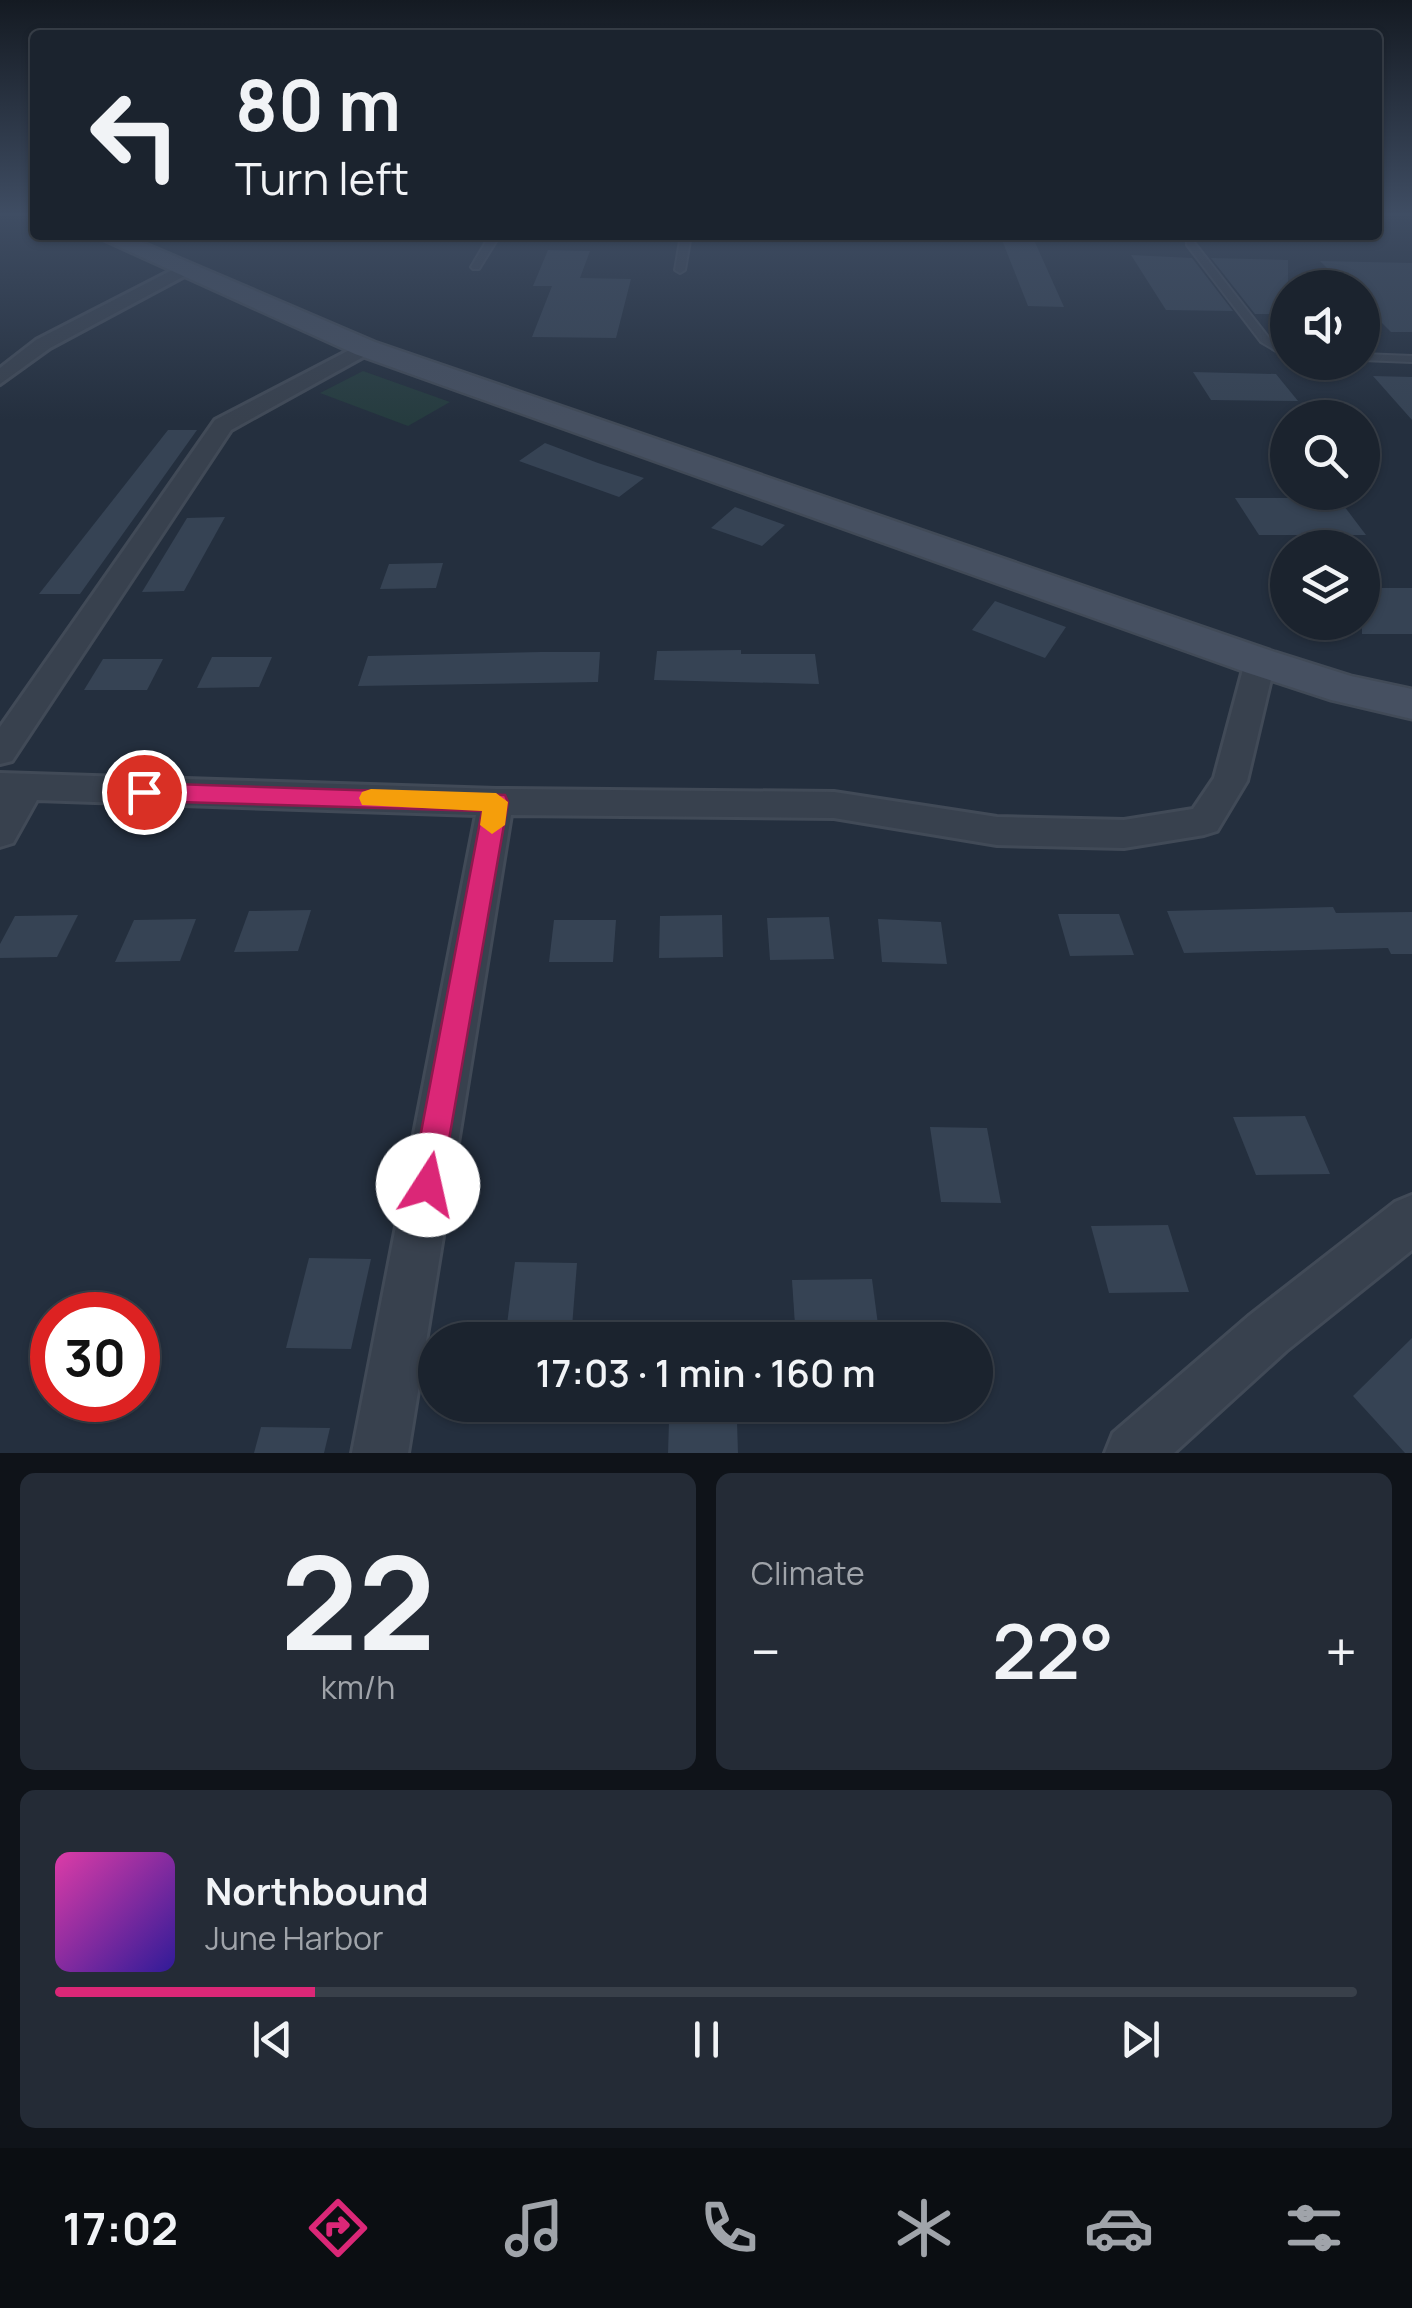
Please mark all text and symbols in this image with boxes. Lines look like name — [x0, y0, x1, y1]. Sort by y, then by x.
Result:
text: 80 m — [235, 56, 401, 152]
icon: left — [70, 70, 200, 200]
text: Turn left — [235, 147, 409, 209]
map controls — [1270, 270, 1380, 640]
button: sound — [1270, 270, 1380, 380]
button: search — [1270, 400, 1380, 510]
button: layers — [1270, 530, 1380, 640]
pin — [102, 750, 187, 835]
icon: arrive — [117, 765, 172, 820]
position arrow — [376, 1133, 480, 1237]
speed limit sign: 30 — [30, 1292, 160, 1422]
text: 17:03 · 1 min · 160 m — [536, 1346, 875, 1398]
text: 22 — [281, 1511, 435, 1689]
text: Climate — [751, 1551, 865, 1595]
text: 22° — [992, 1599, 1114, 1702]
text: − — [751, 1613, 781, 1689]
text: + — [1325, 1613, 1357, 1689]
text: km/h — [321, 1665, 395, 1709]
text: Northbound — [205, 1864, 429, 1916]
text: June Harbor — [205, 1916, 383, 1960]
icon: previous — [245, 2012, 300, 2067]
icon: pause — [679, 2012, 734, 2067]
icon: next — [1113, 2012, 1168, 2067]
icon: directions — [303, 2193, 373, 2263]
icon: music — [499, 2193, 569, 2263]
icon: phone — [694, 2193, 764, 2263]
icon: climate — [889, 2193, 959, 2263]
icon: car — [1084, 2193, 1154, 2263]
icon: filters — [1279, 2193, 1349, 2263]
text: 17:02 — [63, 2197, 178, 2259]

